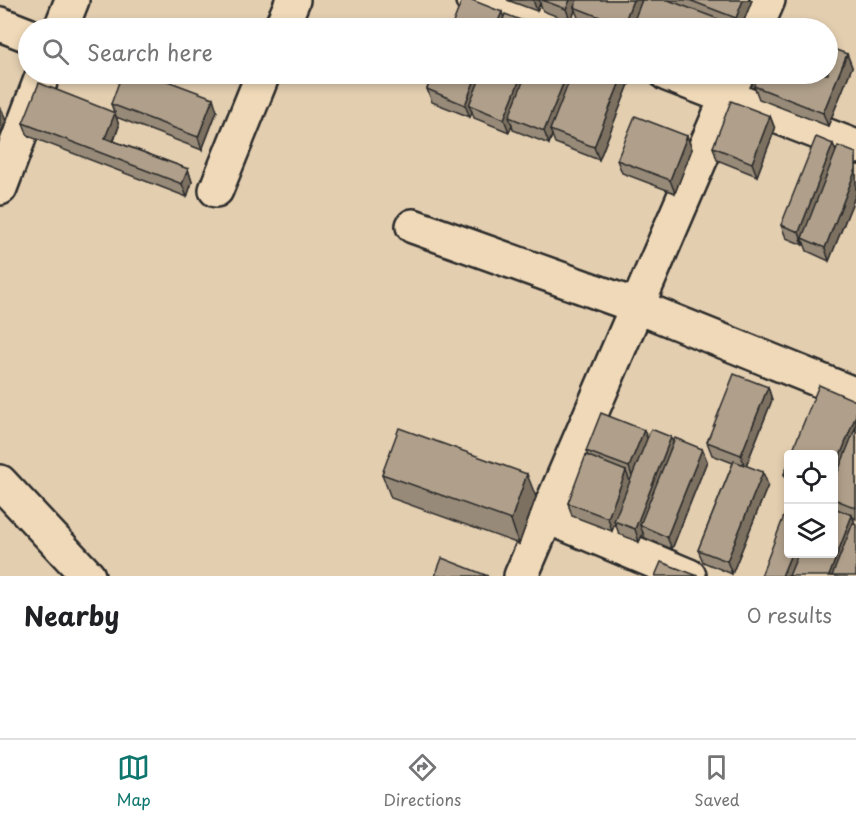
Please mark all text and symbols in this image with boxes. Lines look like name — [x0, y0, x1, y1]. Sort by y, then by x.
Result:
search box — [18, 18, 838, 84]
icon: search — [39, 35, 72, 68]
text: Search here — [87, 35, 213, 68]
map controls — [784, 450, 838, 558]
button: locate — [784, 450, 838, 504]
button: layers — [784, 504, 838, 558]
text: Nearby — [24, 596, 119, 635]
text: 0 results — [747, 600, 832, 630]
tab: Map — [116, 751, 151, 811]
tab: Directions — [383, 751, 461, 811]
tab: Saved — [694, 751, 740, 811]

